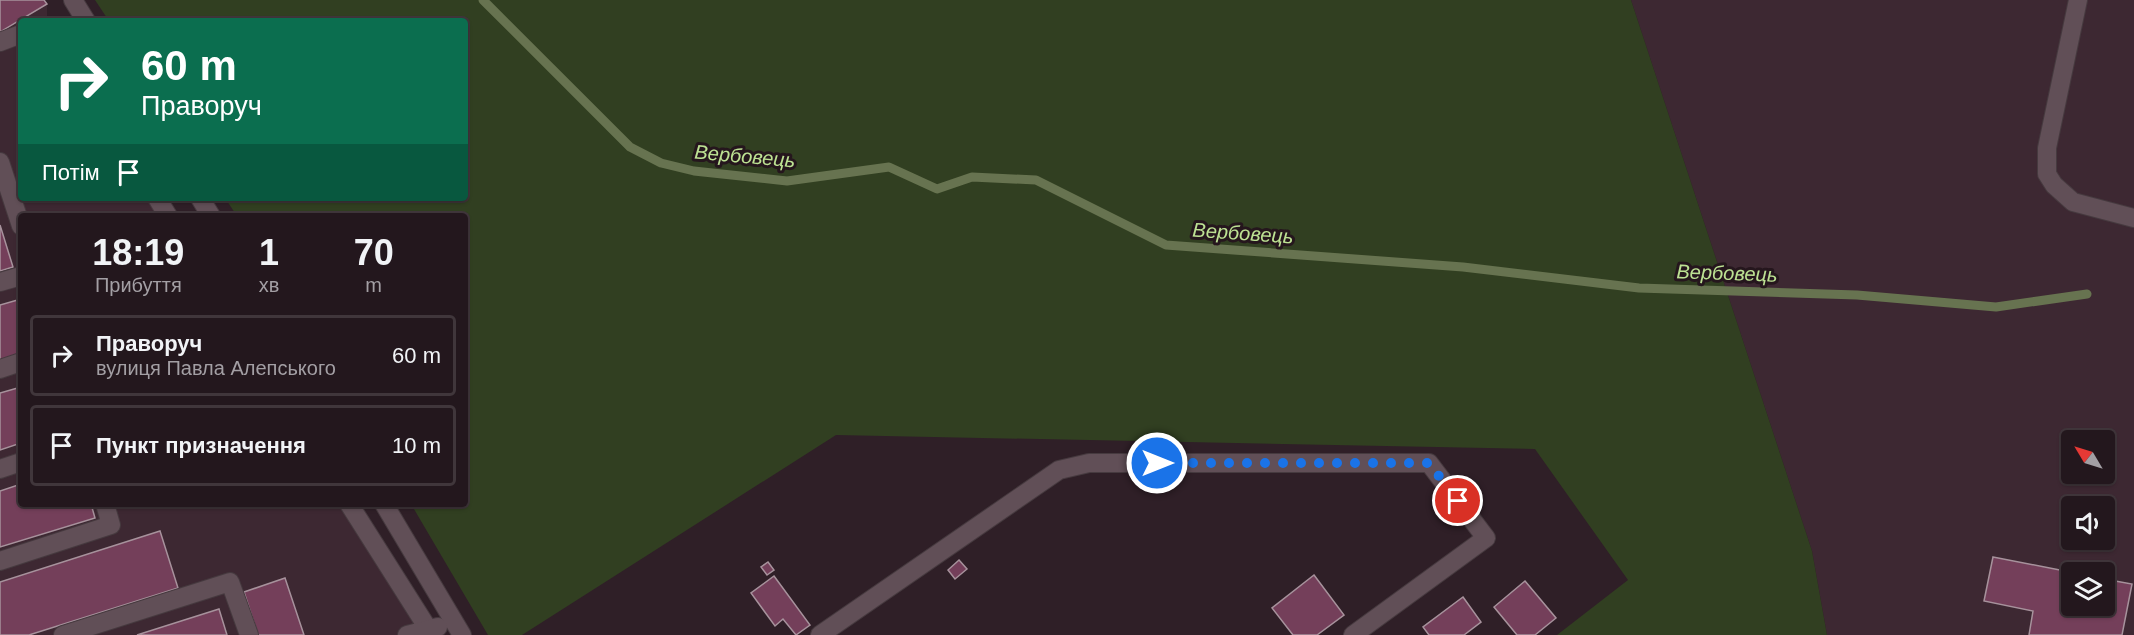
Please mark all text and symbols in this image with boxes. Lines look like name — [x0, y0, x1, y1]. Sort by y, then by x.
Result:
icon: right — [42, 42, 120, 120]
text: 60 m — [141, 42, 237, 89]
text: Праворуч — [141, 91, 262, 121]
water label: Вербовець — [694, 141, 796, 171]
icon: arrive — [112, 156, 145, 189]
text: Потім — [42, 160, 100, 185]
water label: Вербовець — [1192, 219, 1294, 247]
text: 18:19 — [92, 232, 184, 273]
text: 1 — [259, 232, 279, 273]
text: 70 — [354, 232, 394, 273]
water label: Вербовець — [1676, 260, 1778, 286]
text: Прибуття — [95, 274, 182, 296]
text: хв — [259, 274, 279, 296]
text: m — [365, 274, 382, 296]
text: Праворуч — [96, 331, 202, 356]
icon: right — [45, 339, 78, 372]
text: 60 m — [392, 343, 441, 368]
text: вулиця Павла Алепського — [96, 357, 336, 379]
icon: arrive — [45, 429, 78, 462]
north arrow — [2061, 430, 2115, 484]
map controls — [2061, 430, 2115, 616]
position arrow — [1125, 431, 1189, 495]
text: Пункт призначення — [96, 433, 306, 458]
text: 10 m — [392, 433, 441, 458]
pin — [1432, 475, 1483, 526]
icon: arrive — [1441, 484, 1474, 517]
button: sound — [2061, 496, 2115, 550]
button: layers — [2061, 562, 2115, 616]

